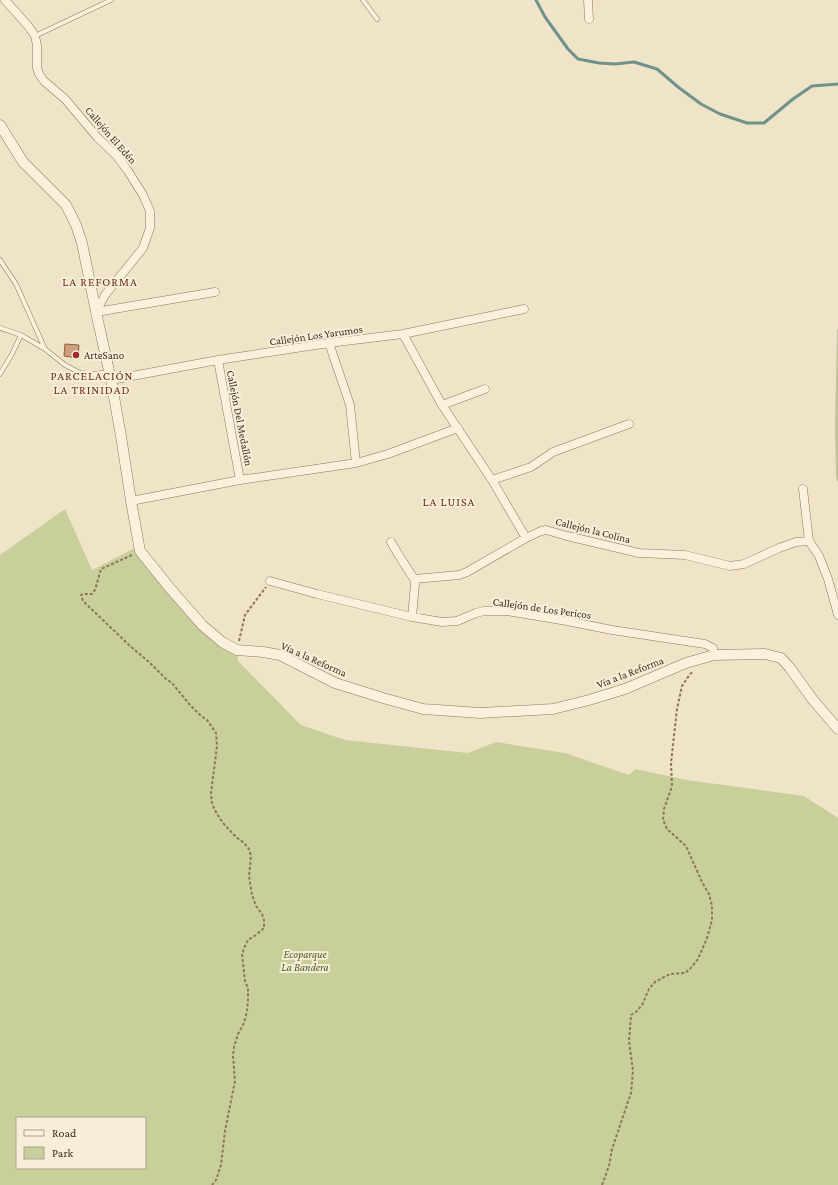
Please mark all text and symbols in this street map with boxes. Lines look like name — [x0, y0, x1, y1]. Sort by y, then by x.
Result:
street label: Callejón El Edén — [82, 104, 139, 167]
district label: LA REFORMA — [62, 275, 138, 289]
street label: Callejón Los Yarumos — [269, 323, 364, 348]
place label: ArteSano — [84, 349, 125, 361]
marker: ArteSano — [71, 350, 81, 360]
district label: PARCELACIÓN LA TRINIDAD — [51, 369, 133, 397]
street label: Callejón Del Medallón — [224, 369, 255, 467]
district label: LA LUISA — [423, 495, 475, 509]
street label: Callejón la Colina — [554, 515, 632, 546]
street label: Callejón de Los Pericos — [492, 595, 592, 622]
street label: Vía a la Reforma — [279, 639, 349, 679]
street label: Vía a la Reforma — [595, 654, 665, 690]
park label: Ecoparque La Bandera — [281, 948, 329, 973]
legend — [16, 1117, 146, 1169]
text: Road — [52, 1126, 77, 1140]
text: Park — [52, 1146, 74, 1160]

